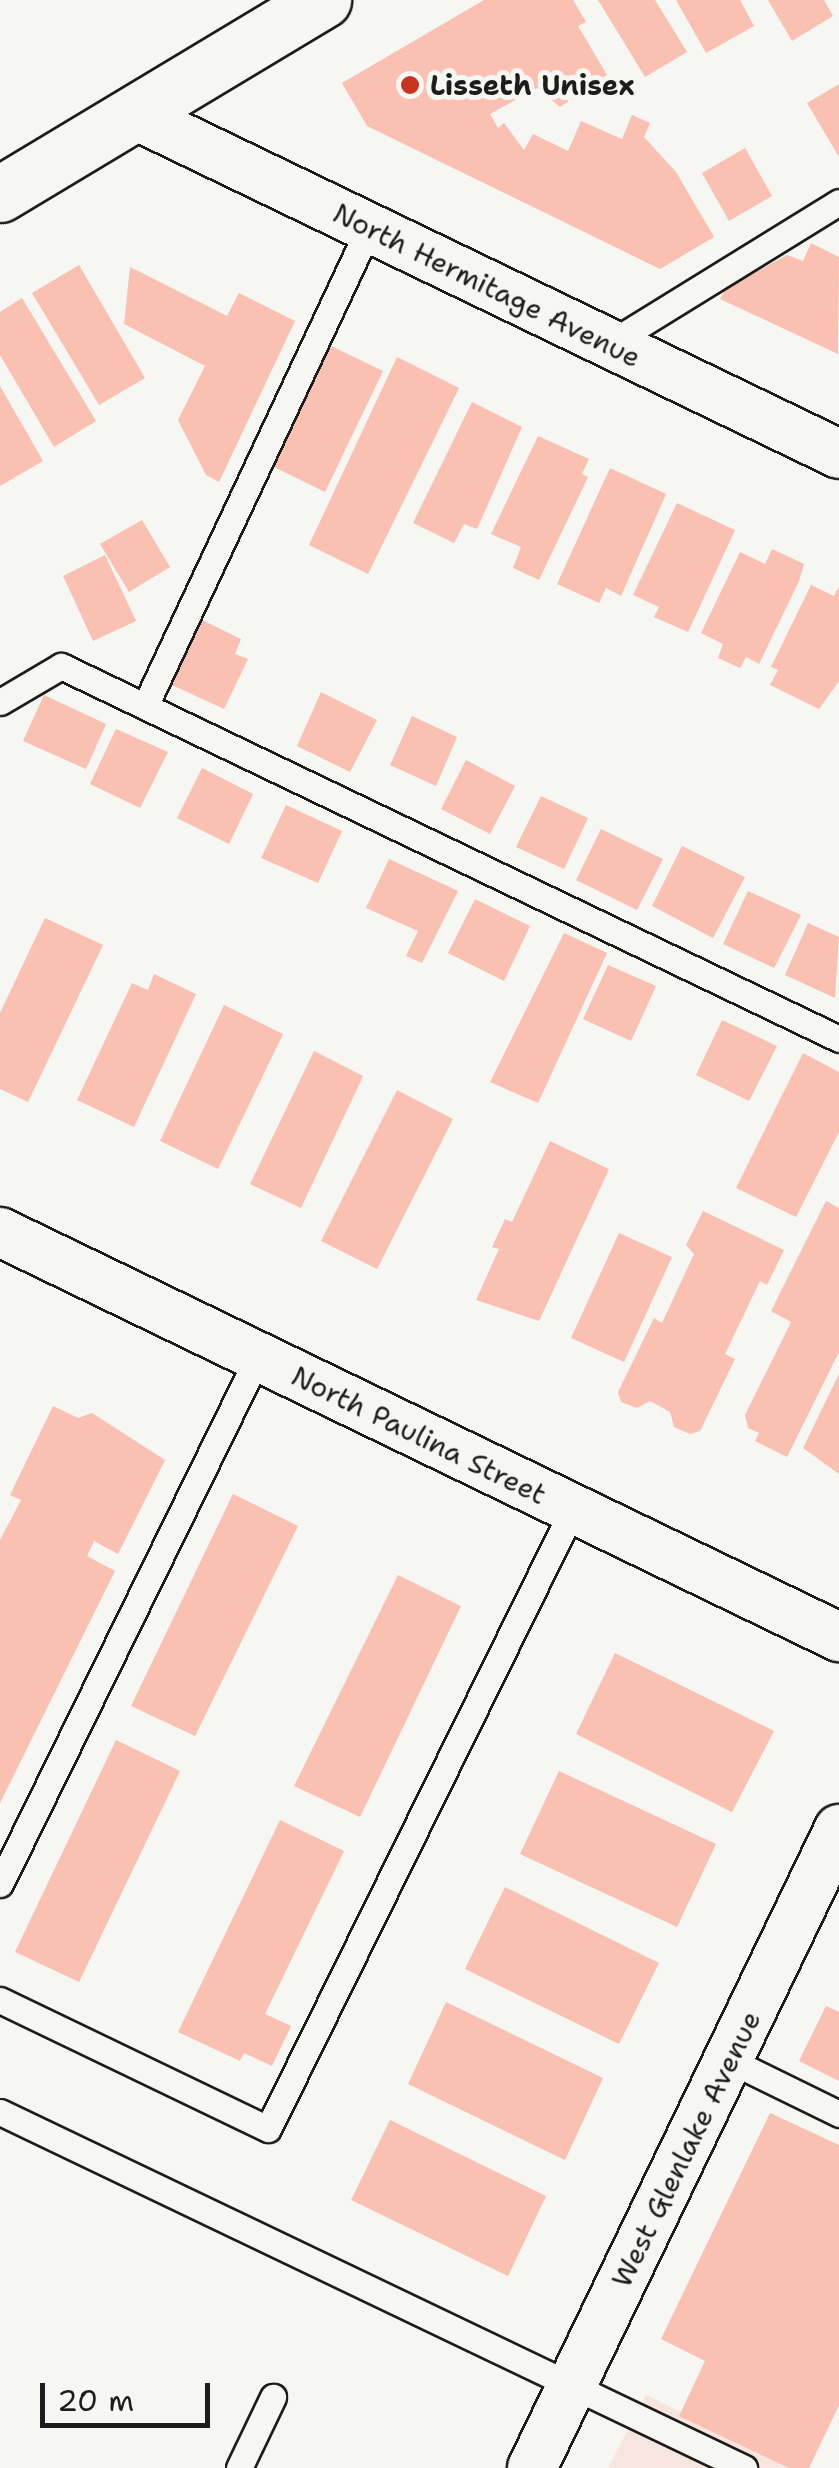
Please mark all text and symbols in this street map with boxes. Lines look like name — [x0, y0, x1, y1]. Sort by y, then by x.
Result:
place label: Lisseth Unisex — [430, 68, 635, 102]
marker: Lisseth Unisex — [399, 74, 421, 96]
street label: North Hermitage Avenue — [328, 196, 646, 374]
street label: North Paulina Street — [286, 1359, 552, 1511]
street label: West Glenlake Avenue — [604, 2005, 768, 2293]
scale bar — [45, 2363, 215, 2425]
text: 20 m — [57, 2380, 134, 2421]

